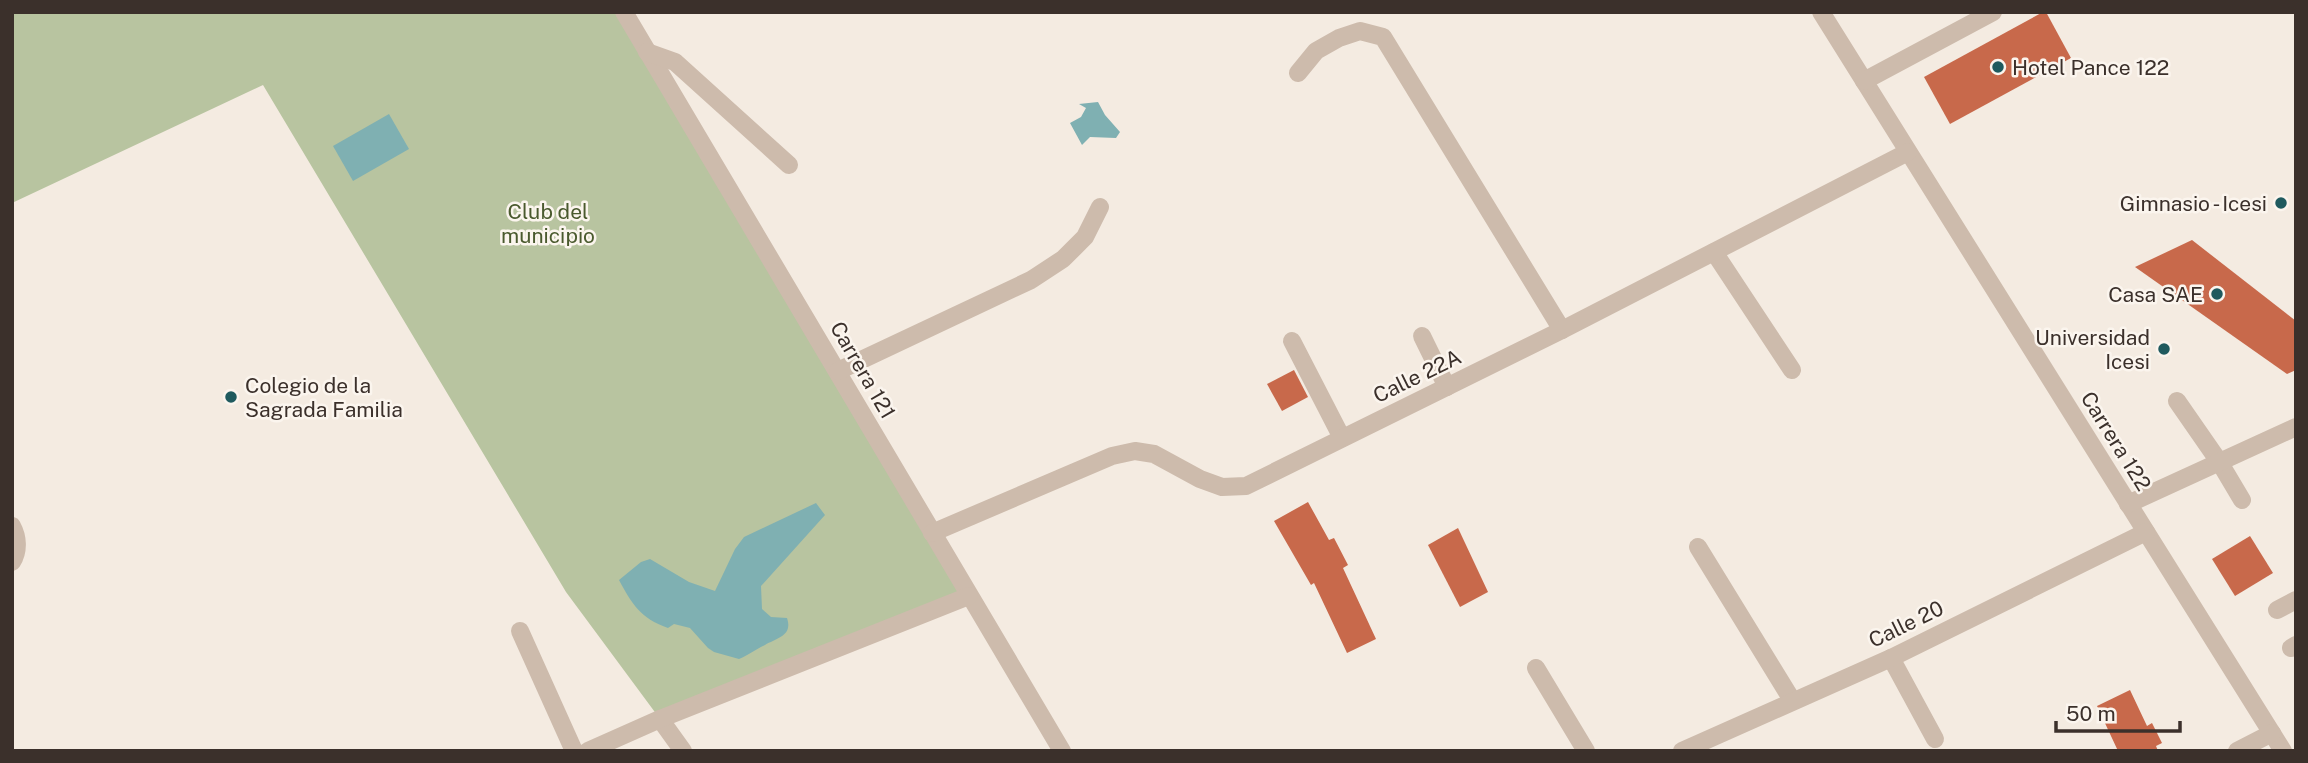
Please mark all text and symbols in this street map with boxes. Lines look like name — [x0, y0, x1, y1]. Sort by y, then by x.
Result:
place label: Hotel Pance 122 — [2012, 55, 2169, 80]
marker: Hotel Pance 122 — [1990, 59, 2006, 75]
place label: Gimnasio - Icesi — [2120, 191, 2267, 216]
marker: Gimnasio - Icesi — [2273, 195, 2289, 211]
park label: Club del municipio — [501, 199, 595, 248]
place label: Casa SAE — [2108, 282, 2203, 307]
marker: Casa SAE — [2209, 286, 2225, 302]
street label: Carrera 121 — [825, 317, 901, 423]
place label: Universidad Icesi — [2035, 325, 2150, 374]
marker: Universidad Icesi — [2156, 341, 2172, 357]
street label: Calle 22A — [1369, 344, 1465, 408]
place label: Colegio de la Sagrada Familia — [245, 373, 403, 422]
street label: Carrera 122 — [2076, 387, 2156, 495]
marker: Colegio de la Sagrada Familia — [223, 389, 239, 405]
street label: Calle 20 — [1865, 595, 1947, 653]
scale bar — [2056, 690, 2180, 734]
text: 50 m — [2066, 701, 2116, 726]

